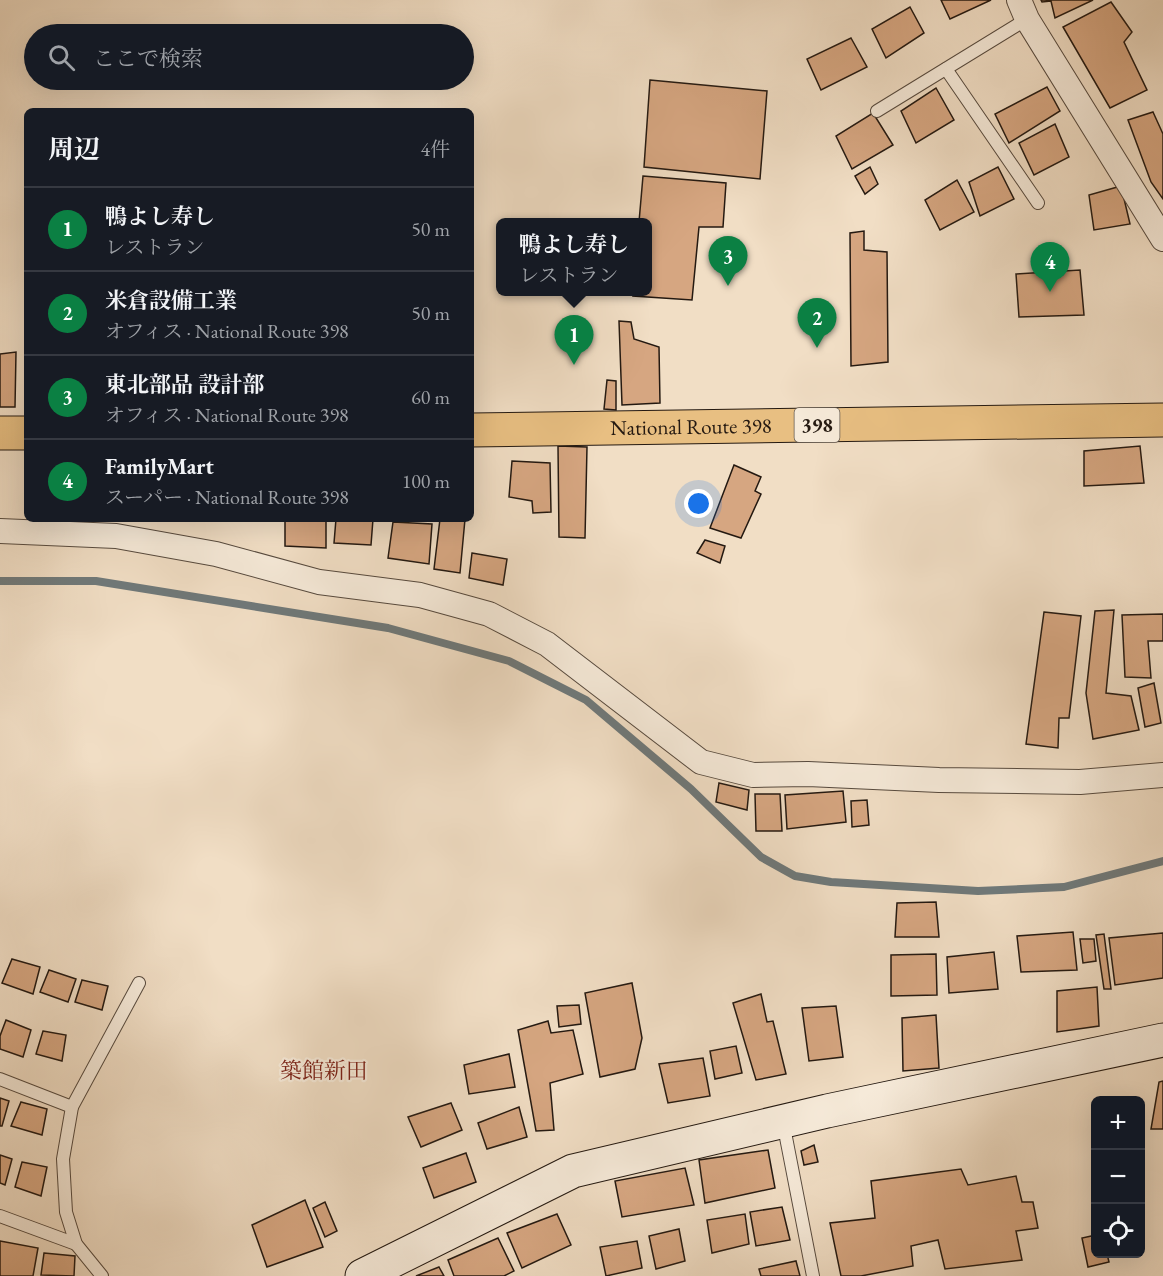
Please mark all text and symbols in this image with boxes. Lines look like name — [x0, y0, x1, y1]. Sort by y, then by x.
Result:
search box — [24, 24, 474, 90]
icon: search — [45, 41, 78, 74]
text: ここで検索 — [93, 44, 203, 73]
text: 周辺 — [48, 132, 100, 166]
text: 4件 — [420, 136, 450, 162]
text: 鴨よし寿し — [105, 202, 215, 231]
text: 1 — [62, 216, 73, 242]
text: 50 m — [411, 216, 450, 242]
popup — [496, 218, 652, 296]
text: 鴨よし寿し — [519, 230, 629, 259]
text: レストラン — [105, 234, 204, 260]
pin: 3 — [708, 236, 748, 286]
pin: 4 — [1030, 242, 1070, 292]
text: レストラン — [519, 262, 618, 288]
text: 米倉設備工業 — [105, 286, 237, 315]
pin: 2 — [798, 298, 836, 348]
text: 2 — [62, 300, 73, 326]
text: 50 m — [411, 300, 450, 326]
pin: 1 — [554, 316, 594, 365]
text: オフィス · National Route 398 — [105, 318, 349, 344]
text: 東北部品 設計部 — [105, 370, 264, 399]
text: 3 — [62, 384, 73, 410]
text: 60 m — [411, 384, 450, 410]
text: オフィス · National Route 398 — [105, 402, 349, 428]
road number: 398 — [794, 408, 840, 442]
street label: National Route 398 — [610, 412, 772, 441]
text: FamilyMart — [105, 452, 214, 481]
text: 4 — [62, 468, 73, 494]
text: 100 m — [402, 468, 450, 494]
text: スーパー · National Route 398 — [105, 484, 349, 510]
your location — [684, 489, 713, 518]
district label: 築館新田 — [280, 1056, 368, 1085]
map controls — [1091, 1096, 1145, 1258]
button: + — [1091, 1096, 1145, 1150]
button: − — [1091, 1150, 1145, 1204]
button: locate — [1091, 1204, 1145, 1258]

